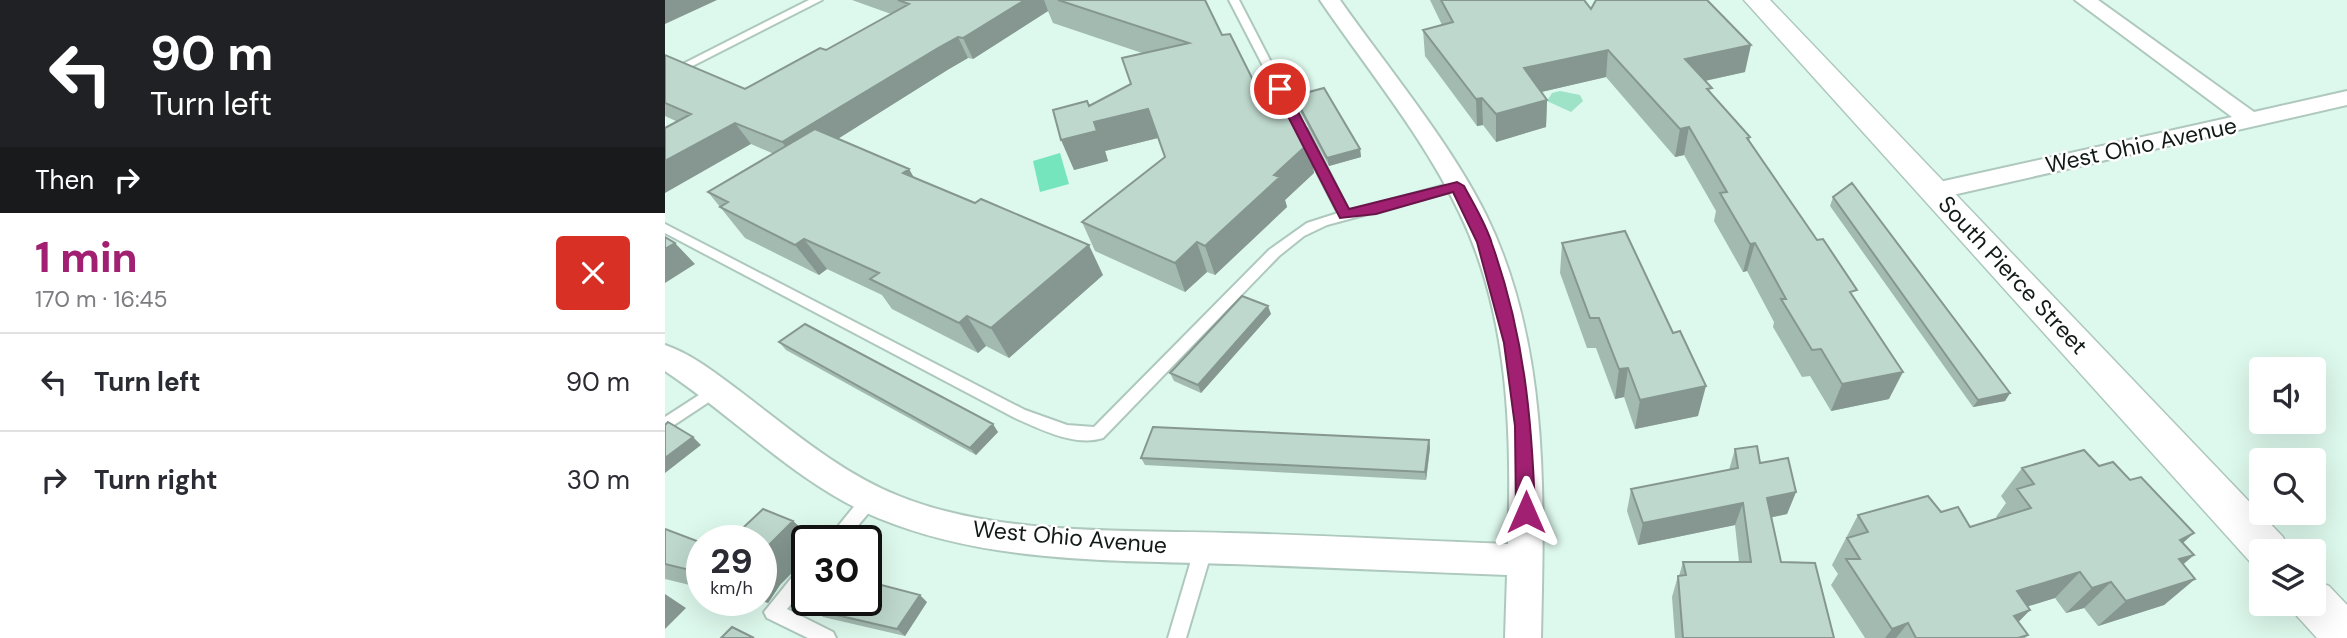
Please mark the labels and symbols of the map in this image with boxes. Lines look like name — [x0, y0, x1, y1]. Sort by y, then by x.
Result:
pin — [1250, 59, 1310, 119]
street label: West Ohio Avenue — [2043, 110, 2239, 180]
street label: South Pierce Street — [1932, 189, 2094, 361]
position arrow — [1489, 475, 1563, 549]
street label: West Ohio Avenue — [972, 514, 1168, 560]
speed limit sign: 30 — [791, 525, 882, 616]

